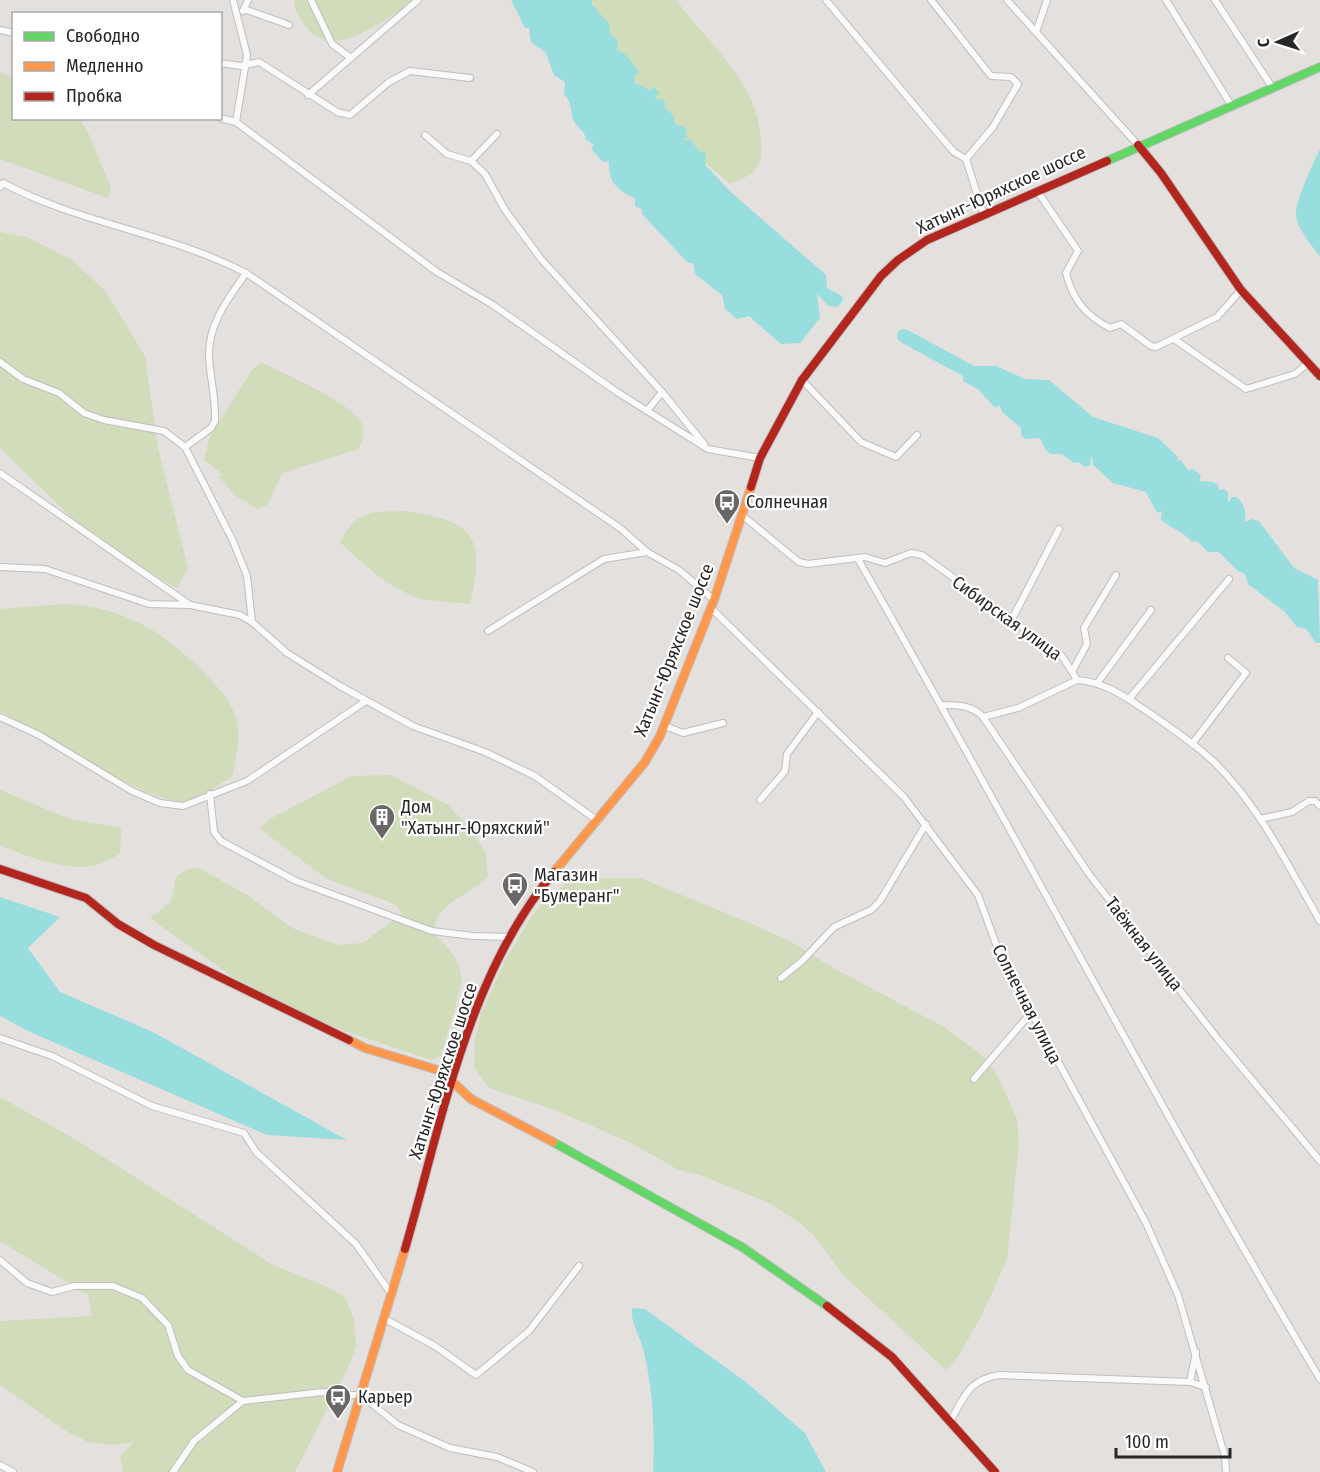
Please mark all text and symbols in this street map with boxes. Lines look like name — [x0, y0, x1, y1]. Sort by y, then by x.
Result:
legend — [12, 12, 222, 120]
north arrow — [1248, 12, 1308, 72]
text: Свободно — [66, 25, 140, 47]
text: С — [1254, 37, 1273, 47]
text: Медленно — [66, 55, 144, 77]
text: Пробка — [66, 85, 122, 107]
street label: Хатынг-Юряхское шоссе — [913, 141, 1089, 239]
bus stop icon: Солнечная — [712, 487, 742, 525]
place label: Солнечная — [746, 491, 828, 513]
street label: Хатынг-Юряхское шоссе — [629, 560, 719, 740]
street label: Сибирская улица — [948, 571, 1066, 665]
place label: Дом "Хатынг-Юряхский" — [400, 796, 550, 839]
building icon: Дом "Хатынг-Юряхский" — [367, 802, 397, 840]
place label: Магазин "Бумеранг" — [534, 864, 620, 907]
bus stop icon: Магазин "Бумеранг" — [500, 870, 530, 908]
street label: Таёжная улица — [1100, 893, 1188, 995]
street label: Солнечная улица — [987, 940, 1067, 1068]
street label: Хатынг-Юряхское шоссе — [404, 980, 482, 1162]
bus stop icon: Карьер — [323, 1382, 353, 1420]
place label: Карьер — [358, 1386, 413, 1408]
scale bar — [1116, 1421, 1230, 1459]
text: 100 m — [1125, 1431, 1169, 1453]

